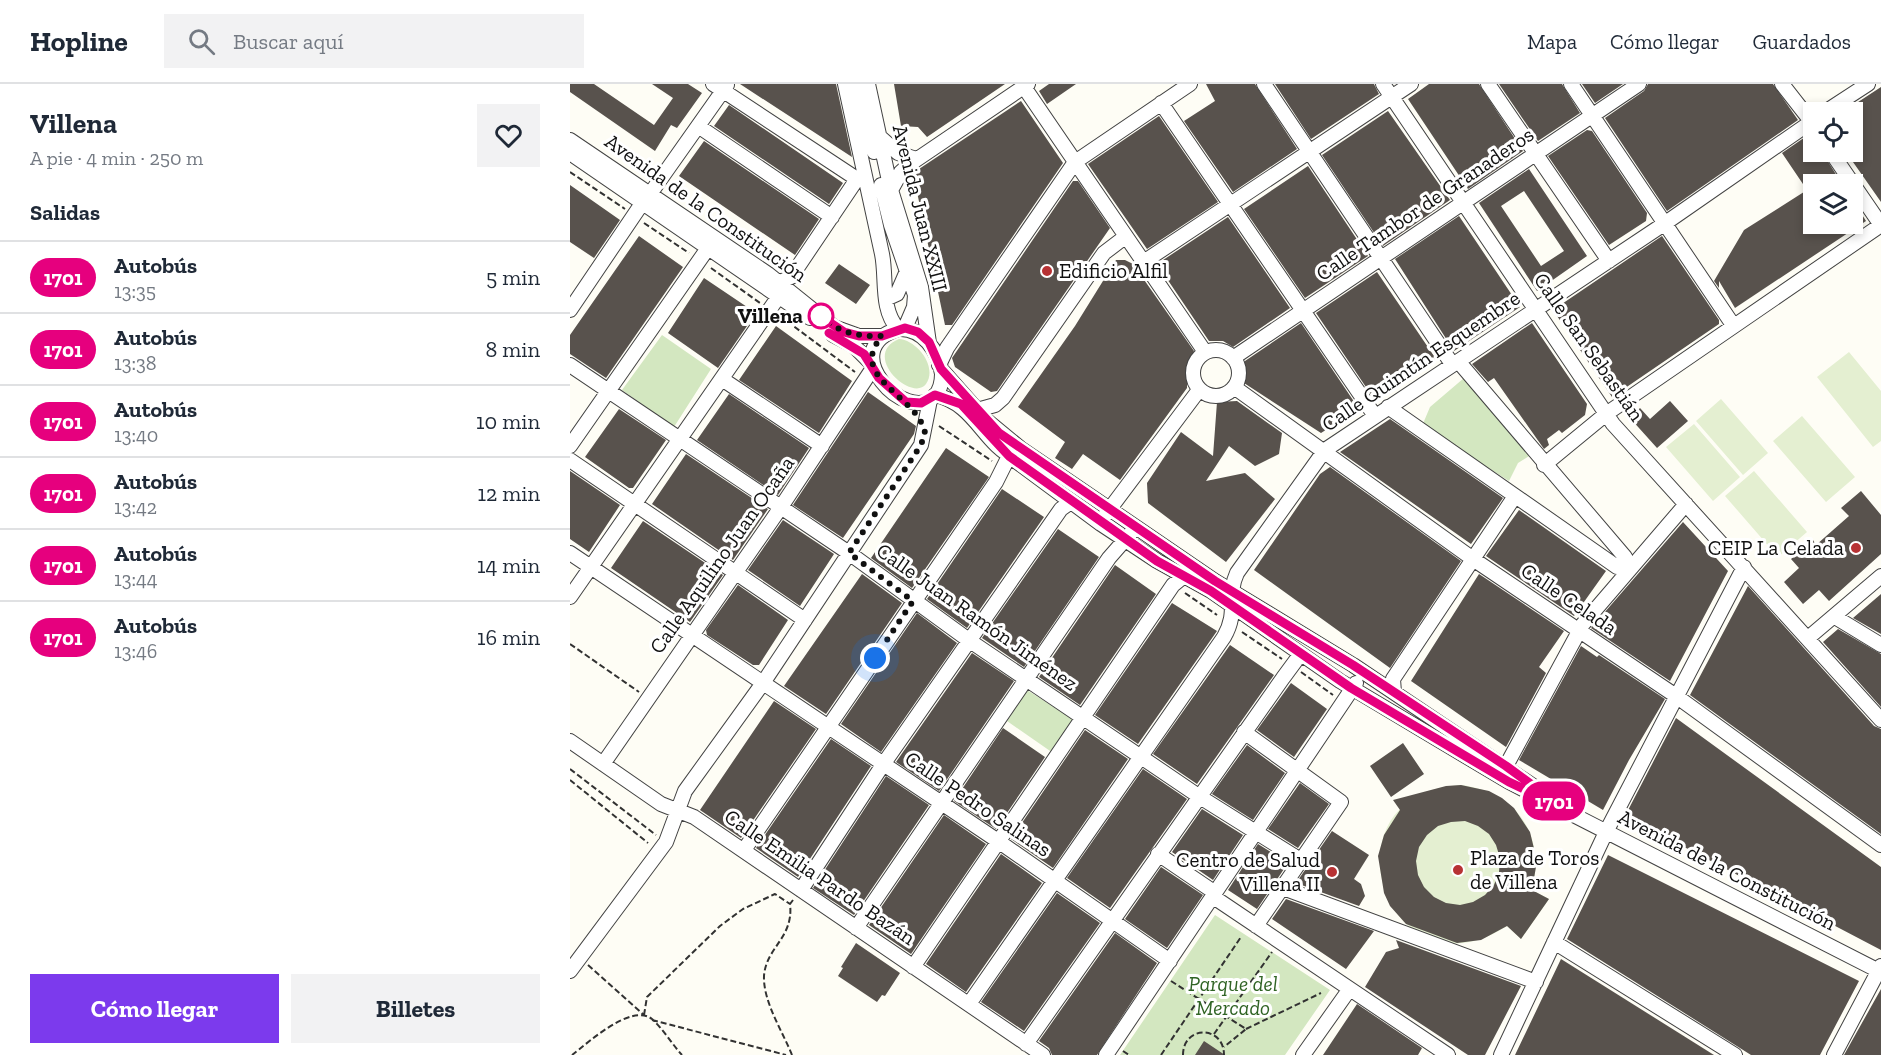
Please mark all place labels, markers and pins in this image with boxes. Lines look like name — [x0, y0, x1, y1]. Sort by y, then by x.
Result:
place label: Edificio Alfil — [1059, 258, 1168, 283]
marker: Edificio Alfil — [1040, 264, 1054, 278]
place label: Villena — [738, 303, 803, 328]
marker: Villena — [808, 303, 834, 329]
place label: CEIP La Celada — [1708, 535, 1844, 560]
marker: CEIP La Celada — [1849, 541, 1863, 555]
place label: Plaza de Toros de Villena — [1470, 845, 1599, 894]
place label: Centro de Salud Villena II — [1176, 847, 1320, 896]
marker: Plaza de Toros de Villena — [1451, 863, 1465, 877]
marker: Centro de Salud Villena II — [1325, 865, 1339, 879]

